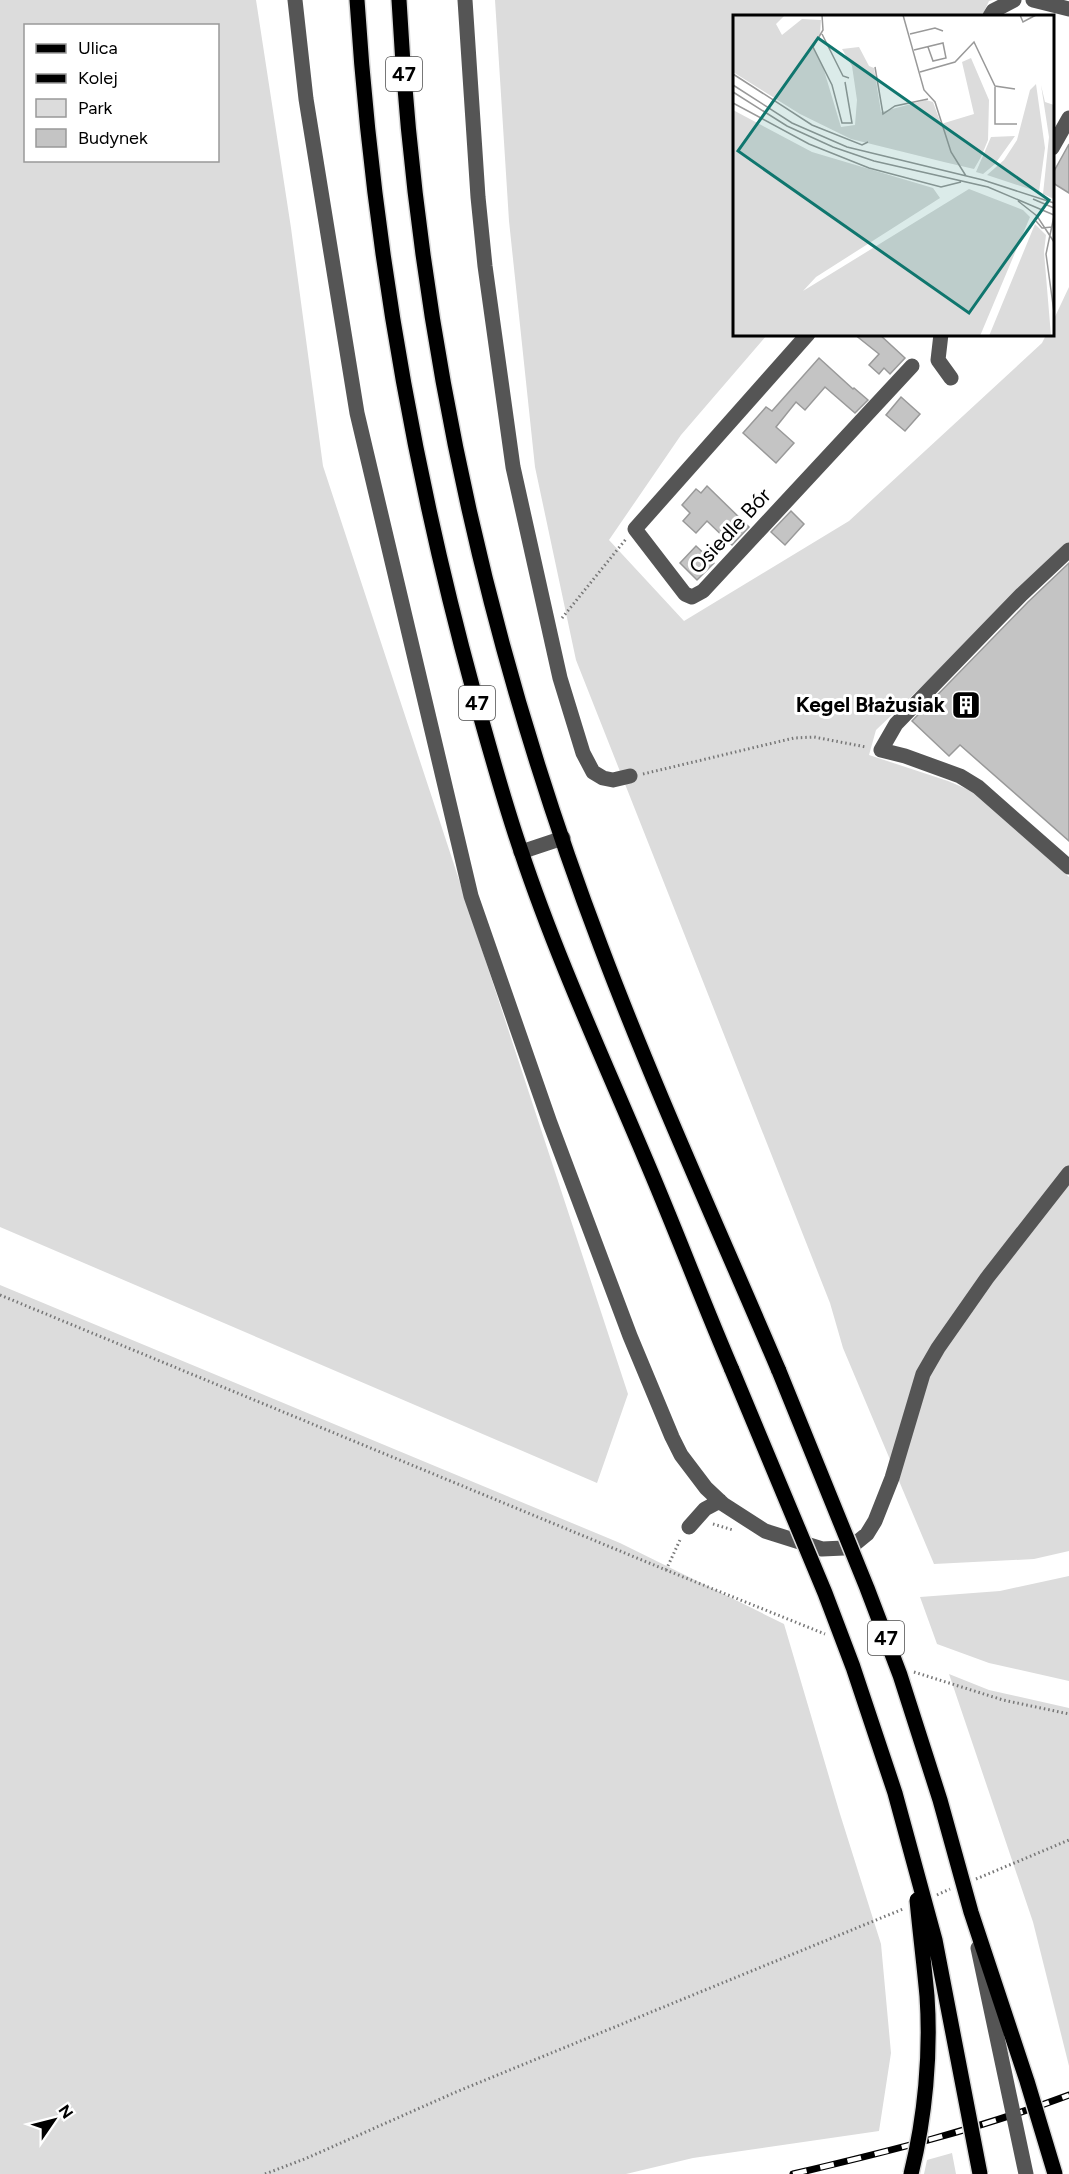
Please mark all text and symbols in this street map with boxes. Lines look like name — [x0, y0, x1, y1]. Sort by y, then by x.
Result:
inset map — [733, 15, 1054, 336]
legend — [24, 24, 219, 162]
text: Ulica — [78, 37, 118, 59]
road number: 47 — [386, 57, 422, 91]
text: Kolej — [78, 67, 118, 89]
text: Park — [78, 97, 113, 119]
text: Budynek — [78, 127, 148, 149]
street label: Osiedle Bór — [684, 483, 776, 579]
road number: 47 — [459, 686, 495, 720]
building icon: Kegel Błażusiak — [950, 689, 982, 721]
place label: Kegel Błażusiak — [796, 692, 946, 717]
road number: 47 — [868, 1621, 904, 1655]
north arrow — [24, 2090, 84, 2150]
text: N — [55, 2101, 77, 2122]

